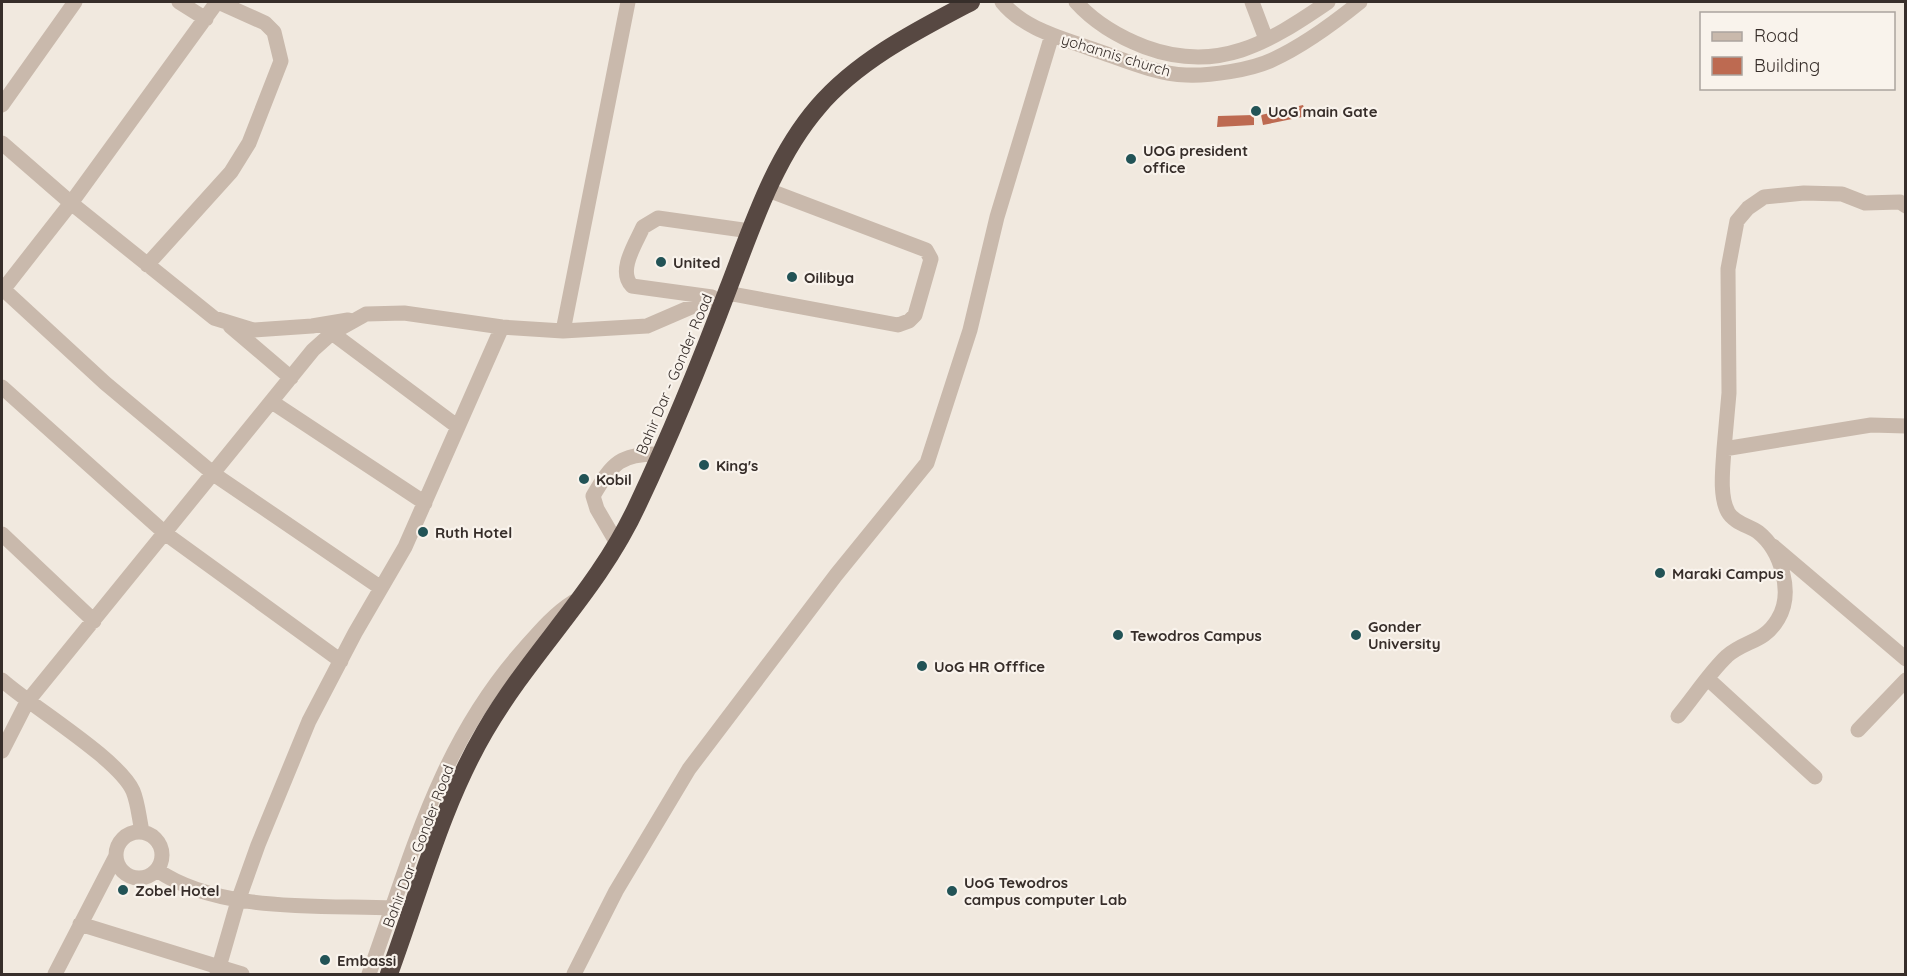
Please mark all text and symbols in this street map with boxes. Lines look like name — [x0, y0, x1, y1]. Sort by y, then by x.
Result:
legend — [1700, 12, 1895, 90]
text: Road — [1754, 24, 1799, 47]
street label: yohannis church — [1059, 29, 1173, 81]
text: Building — [1754, 54, 1820, 77]
place label: UoG main Gate — [1268, 102, 1378, 121]
marker: UoG main Gate — [1249, 104, 1263, 118]
place label: UOG president office — [1143, 141, 1248, 177]
marker: UOG president office — [1124, 152, 1138, 166]
place label: United — [673, 253, 720, 272]
marker: United — [654, 255, 668, 269]
place label: Oilibya — [804, 268, 854, 287]
marker: Oilibya — [785, 270, 799, 284]
street label: Bahir Dar - Gonder Road — [631, 291, 717, 457]
place label: King's — [716, 456, 758, 475]
marker: King's — [697, 458, 711, 472]
place label: Kobil — [596, 470, 632, 489]
marker: Kobil — [577, 472, 591, 486]
place label: Ruth Hotel — [435, 523, 512, 542]
marker: Ruth Hotel — [416, 525, 430, 539]
place label: Maraki Campus — [1672, 564, 1784, 583]
marker: Maraki Campus — [1653, 566, 1667, 580]
place label: Gonder University — [1368, 617, 1440, 653]
place label: Tewodros Campus — [1130, 626, 1262, 645]
marker: Tewodros Campus — [1111, 628, 1125, 642]
marker: Gonder University — [1349, 628, 1363, 642]
place label: UoG HR Offfice — [934, 657, 1045, 676]
marker: UoG HR Offfice — [915, 659, 929, 673]
street label: Bahir Dar - Gonder Road — [378, 762, 458, 930]
place label: UoG Tewodros campus computer Lab — [964, 873, 1127, 909]
place label: Zobel Hotel — [135, 881, 220, 900]
marker: Zobel Hotel — [116, 883, 130, 897]
marker: UoG Tewodros campus computer Lab — [945, 884, 959, 898]
place label: Embassi — [337, 951, 396, 970]
marker: Embassi — [318, 953, 332, 967]

